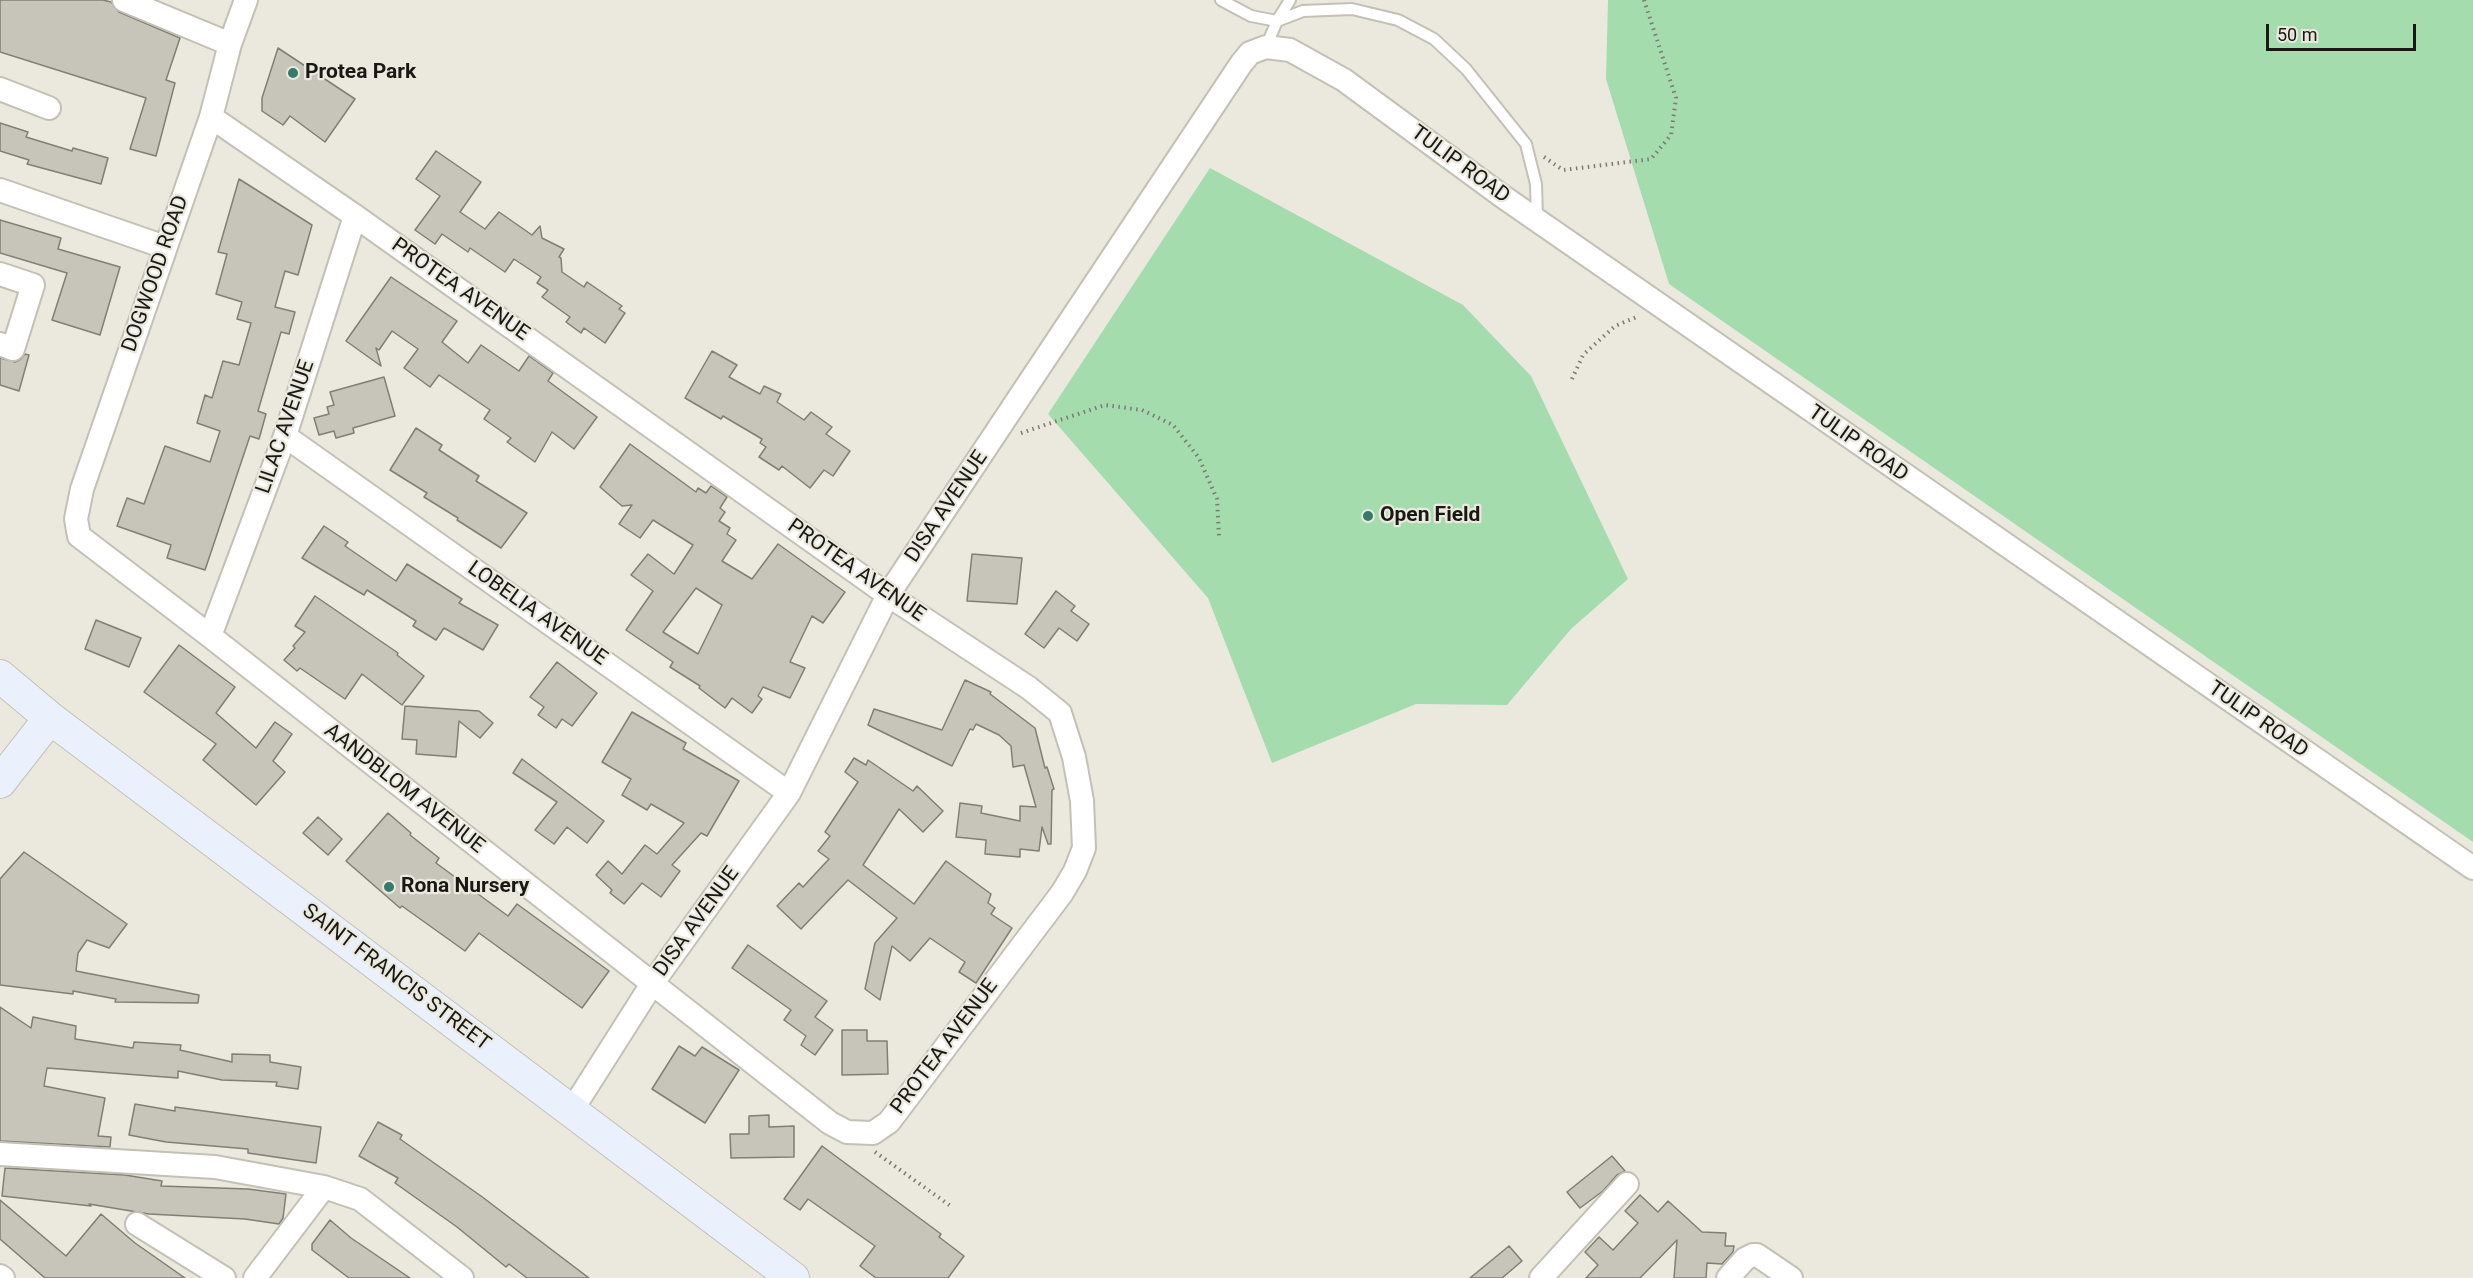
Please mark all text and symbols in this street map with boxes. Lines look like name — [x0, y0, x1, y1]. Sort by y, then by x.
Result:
scale bar — [2269, 12, 2419, 50]
text: 50 m — [2277, 24, 2317, 45]
place label: Protea Park — [305, 60, 416, 86]
marker: Protea Park — [286, 66, 300, 80]
street label: TULIP ROAD — [1406, 121, 1514, 209]
street label: DOGWOOD ROAD — [117, 193, 195, 355]
street label: PROTEA AVENUE — [386, 233, 534, 347]
street label: LILAC AVENUE — [251, 357, 321, 497]
street label: TULIP ROAD — [1803, 400, 1913, 488]
street label: DISA AVENUE — [900, 446, 994, 568]
place label: Open Field — [1380, 503, 1480, 529]
marker: Open Field — [1361, 509, 1375, 523]
street label: PROTEA AVENUE — [782, 514, 930, 628]
street label: LOBELIA AVENUE — [462, 556, 612, 672]
street label: TULIP ROAD — [2203, 676, 2313, 764]
street label: AANDBLOM AVENUE — [319, 719, 489, 859]
street label: DISA AVENUE — [649, 862, 745, 982]
place label: Rona Nursery — [401, 874, 529, 900]
marker: Rona Nursery — [382, 880, 396, 894]
street label: SAINT FRANCIS STREET — [297, 899, 495, 1057]
street label: PROTEA AVENUE — [886, 975, 1004, 1119]

